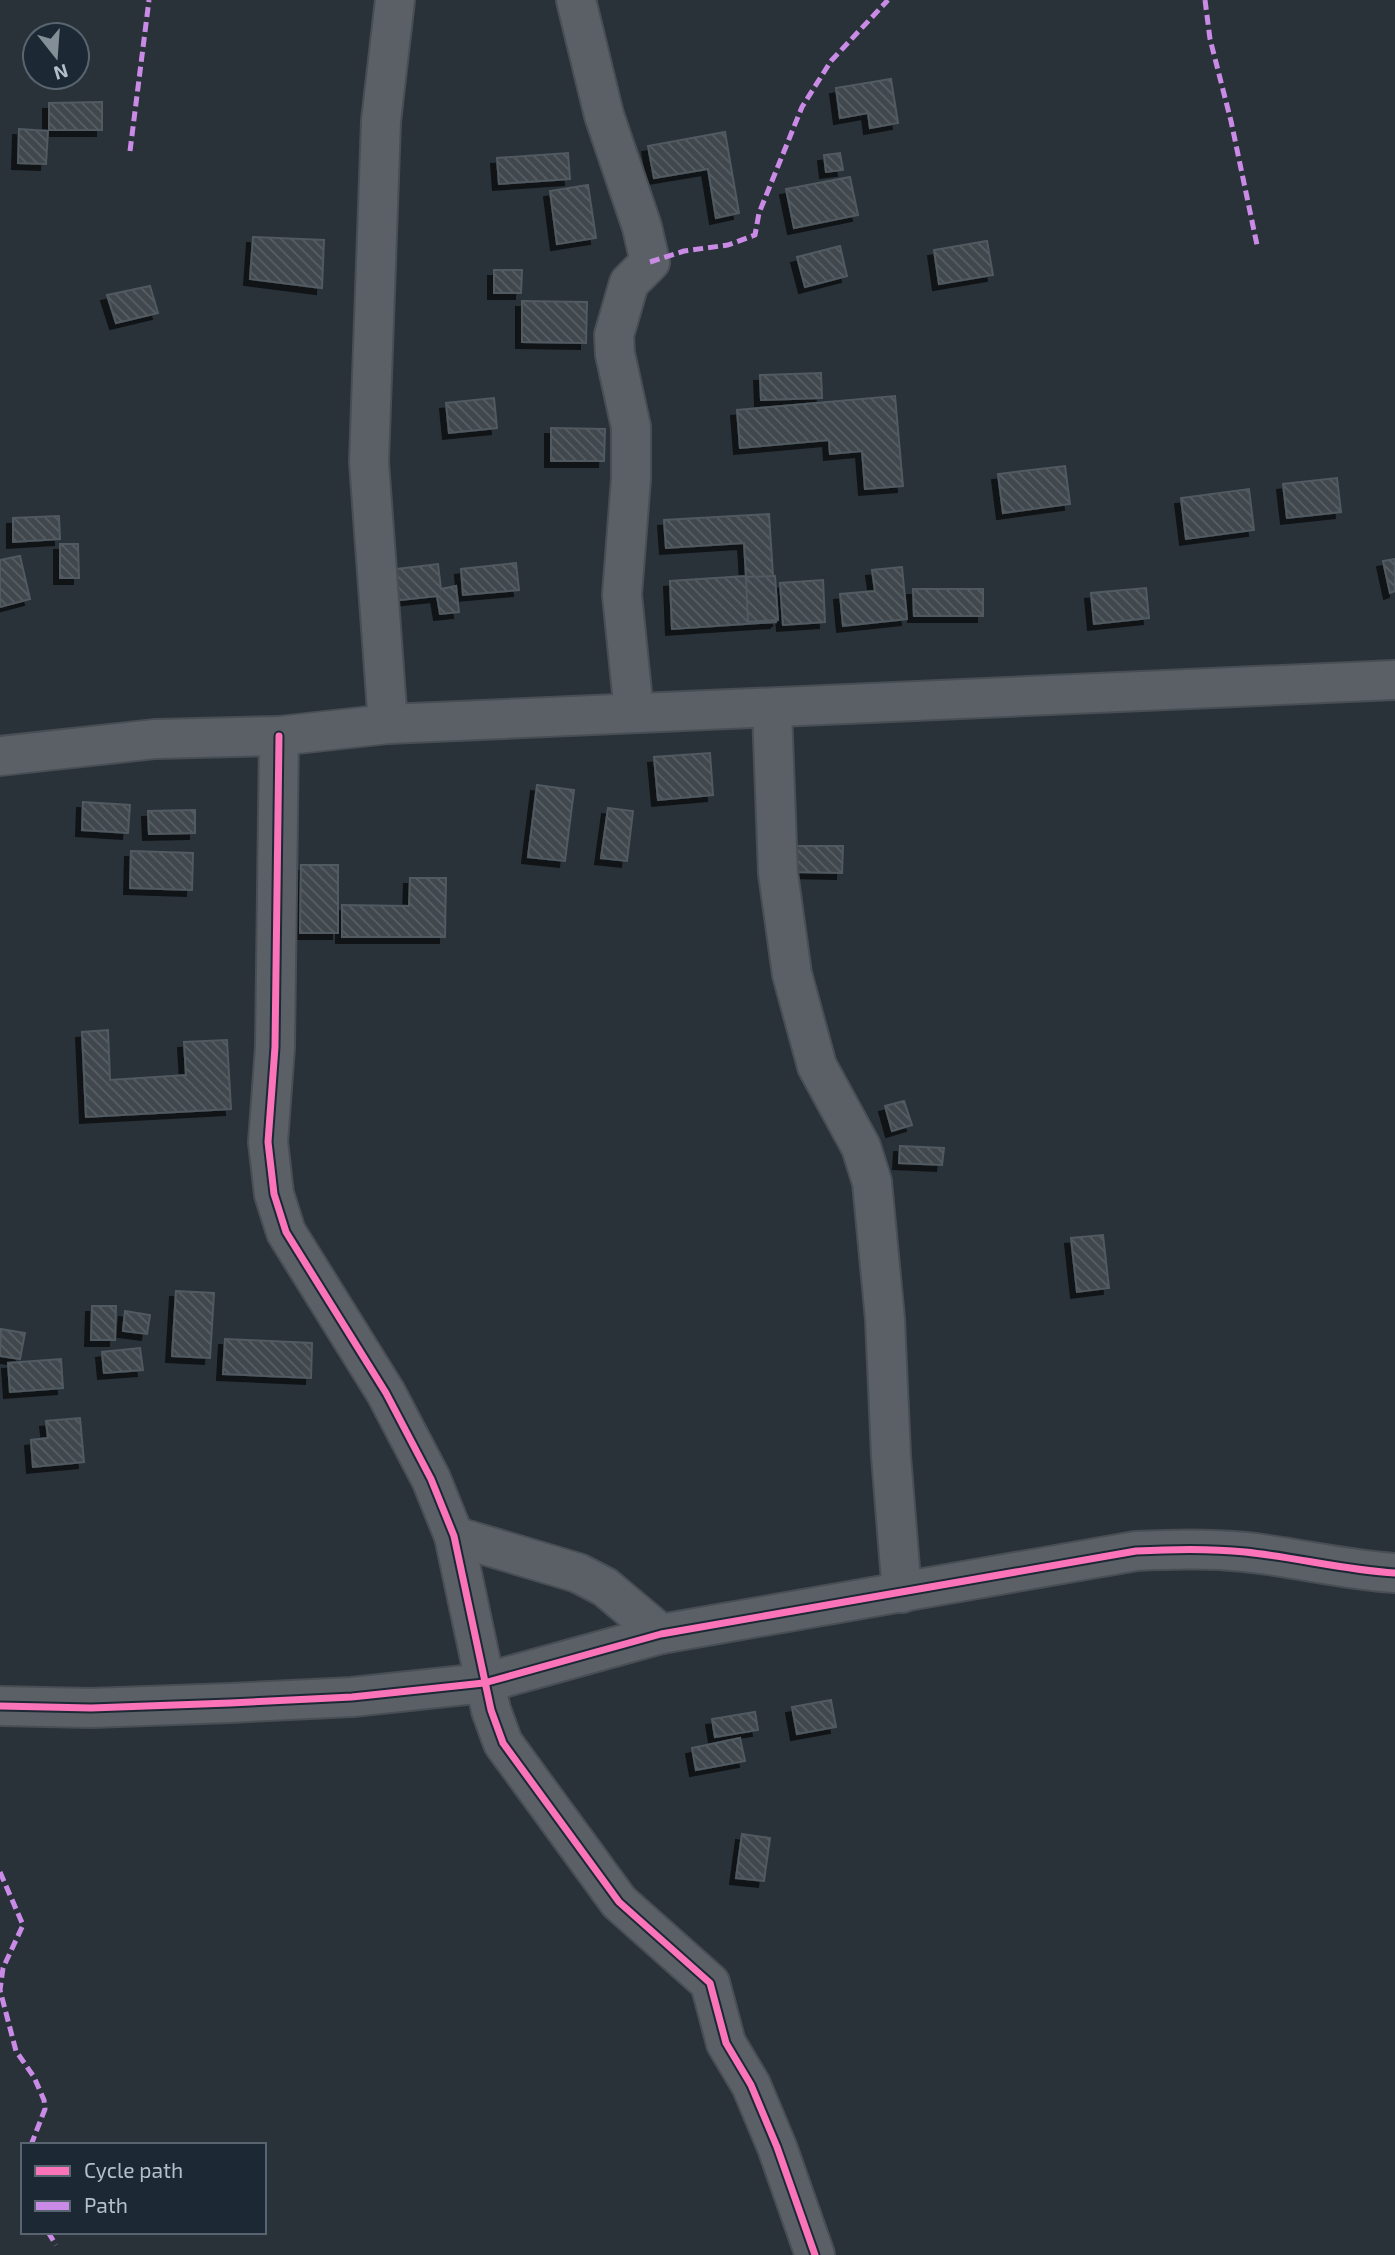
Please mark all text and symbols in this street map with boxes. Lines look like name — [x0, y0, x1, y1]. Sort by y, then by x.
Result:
north arrow — [21, 21, 91, 91]
text: N — [51, 60, 71, 86]
legend — [21, 2143, 266, 2234]
text: Cycle path — [84, 2157, 183, 2182]
text: Path — [84, 2192, 128, 2217]

